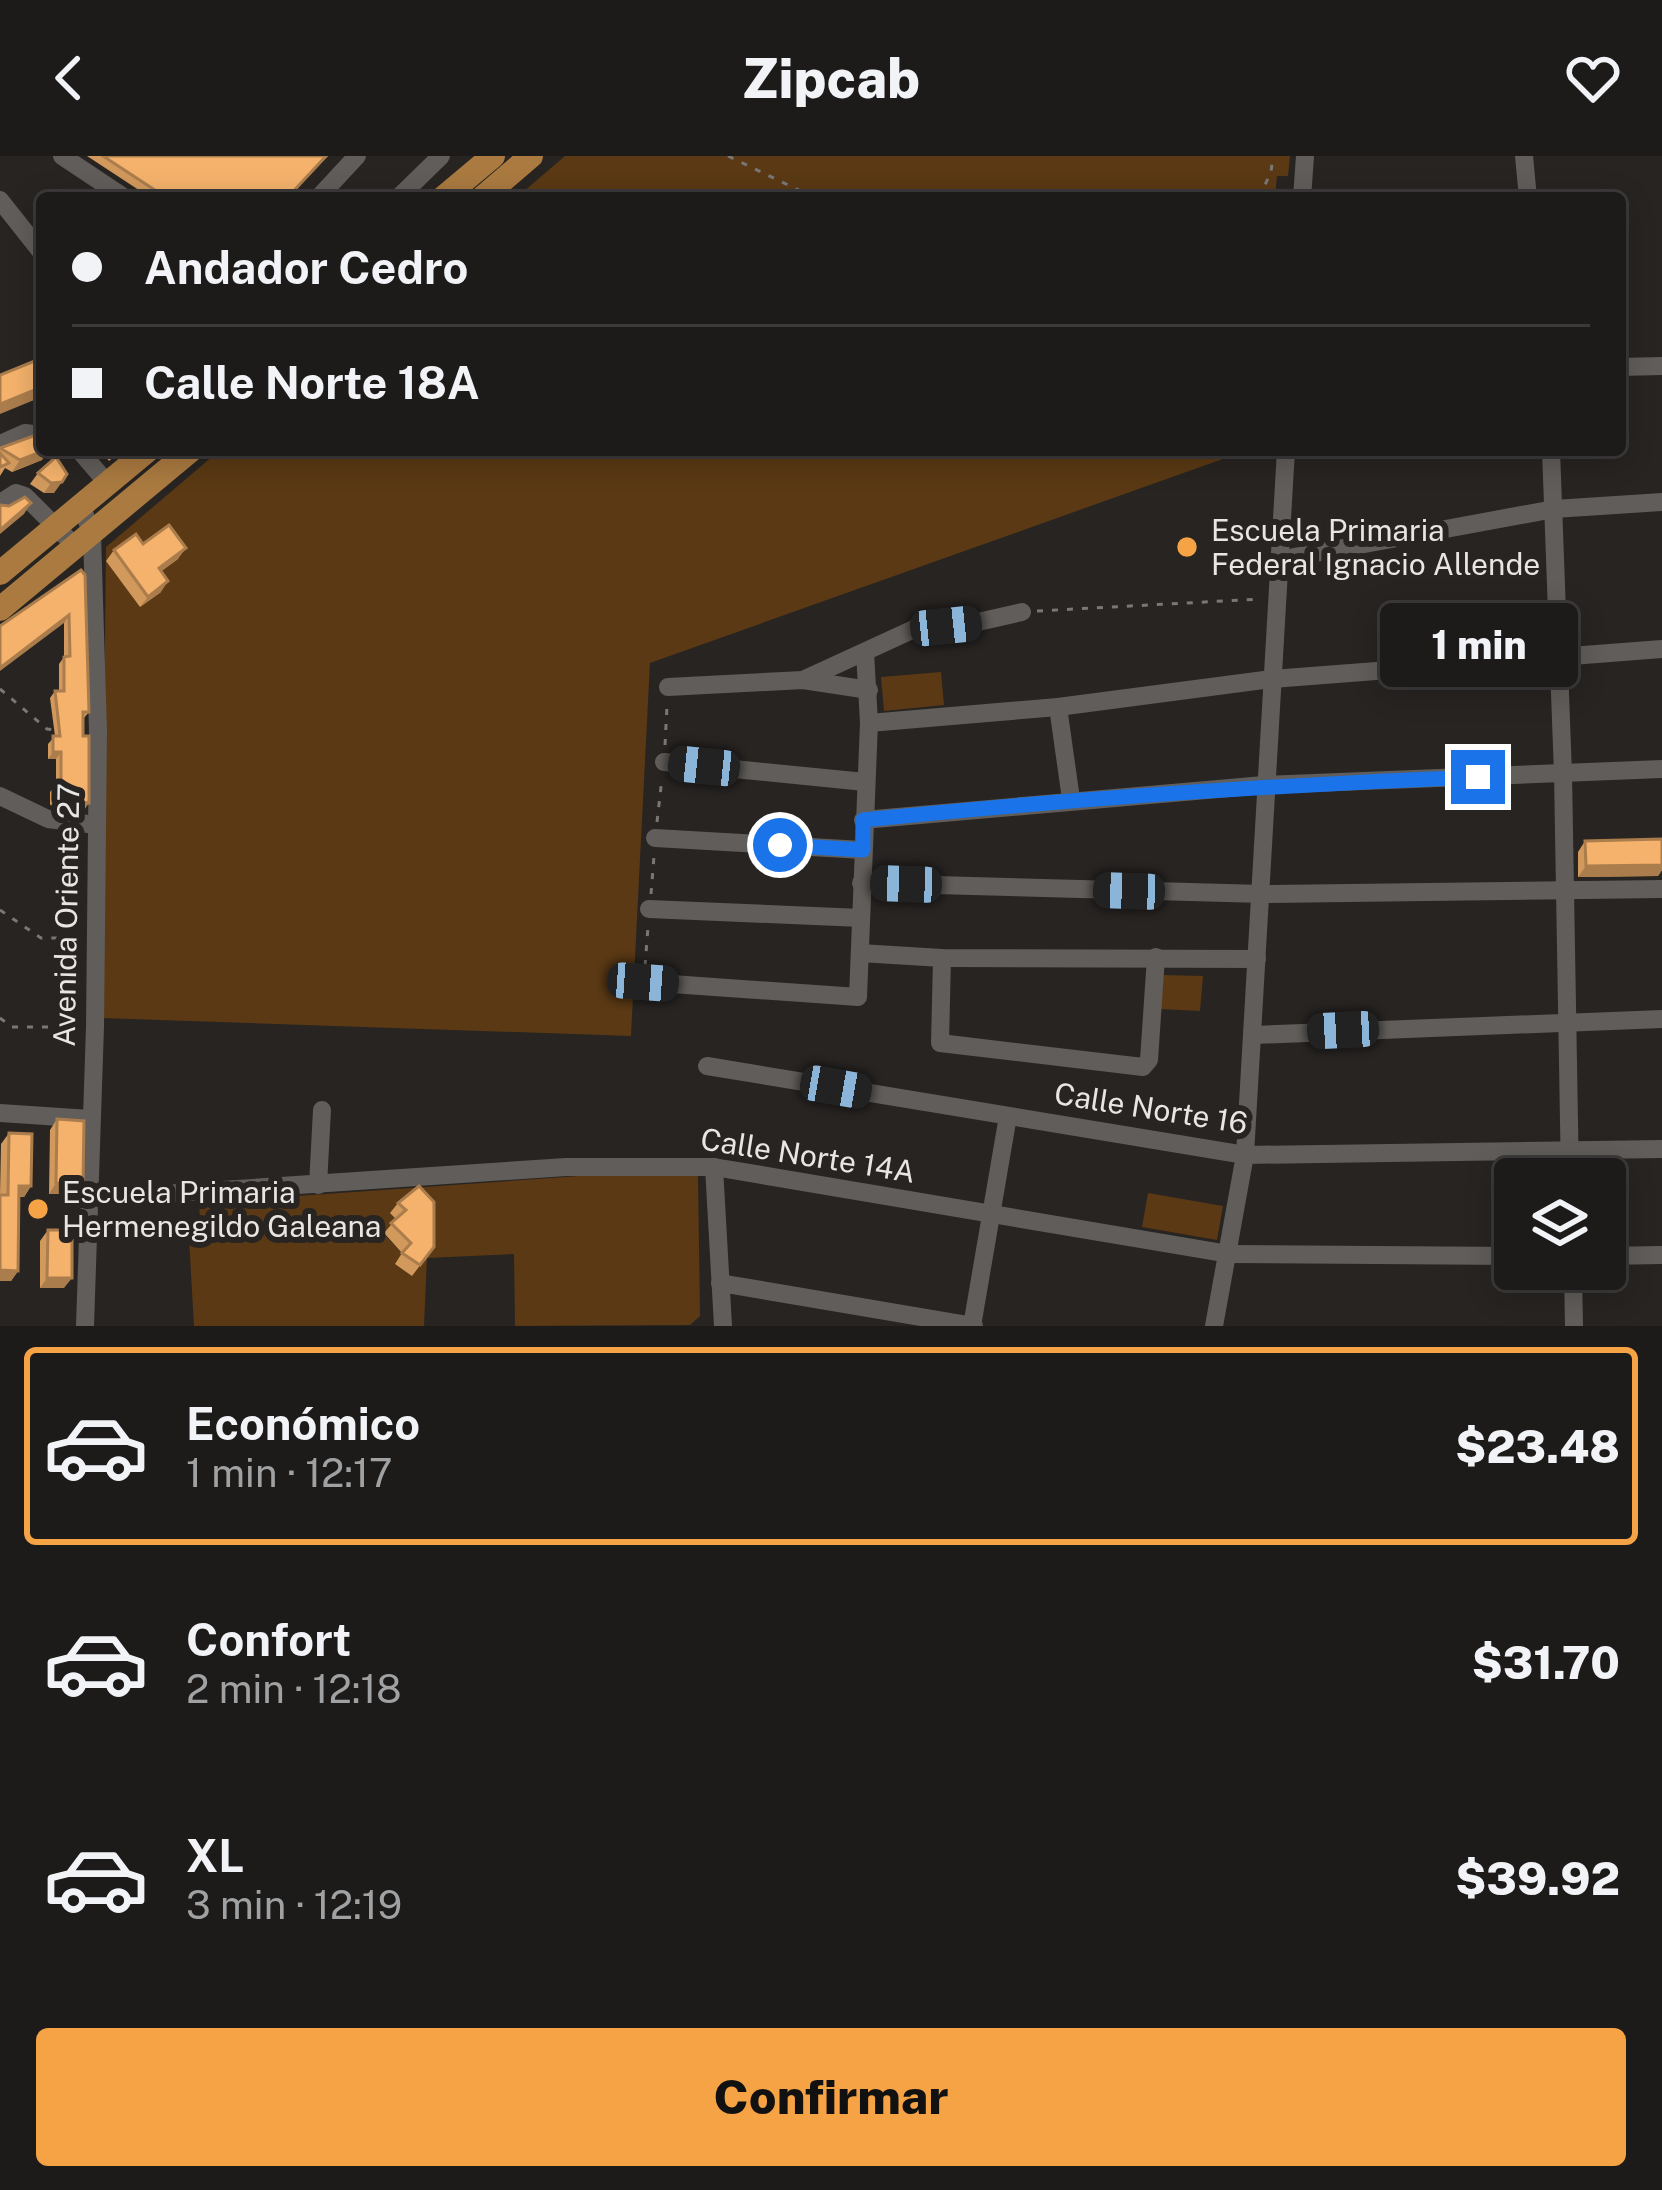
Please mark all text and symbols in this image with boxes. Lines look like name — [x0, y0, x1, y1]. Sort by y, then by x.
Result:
icon: back — [36, 45, 102, 111]
icon: heart — [1560, 45, 1626, 111]
text: Zipcab — [742, 47, 920, 110]
text: Andador Cedro — [144, 241, 468, 294]
text: Calle Norte 18A — [144, 356, 480, 409]
place label: Escuela Primaria Federal Ignacio Allende — [1211, 512, 1540, 582]
marker: Escuela Primaria Federal Ignacio Allende — [1174, 534, 1200, 560]
callout: 1 min — [1379, 603, 1577, 687]
car — [908, 604, 984, 648]
text: 1 min — [1431, 622, 1527, 668]
car — [666, 744, 742, 788]
route end — [1451, 750, 1505, 804]
street label: Avenida Oriente 27 — [46, 783, 86, 1047]
route start — [753, 818, 807, 872]
car — [869, 865, 943, 903]
car — [1092, 872, 1166, 910]
car — [606, 962, 680, 1002]
car — [1306, 1010, 1380, 1050]
car — [797, 1063, 875, 1111]
street label: Calle Norte 16 — [1052, 1075, 1250, 1141]
street label: Calle Norte 14A — [698, 1120, 918, 1190]
map controls — [1494, 1158, 1626, 1290]
button: layers — [1494, 1158, 1626, 1290]
place label: Escuela Primaria Hermenegildo Galeana — [62, 1174, 381, 1244]
marker: Escuela Primaria Hermenegildo Galeana — [25, 1196, 51, 1222]
icon: car — [42, 1392, 150, 1500]
text: Económico — [186, 1397, 420, 1450]
text: $23.48 — [1455, 1420, 1620, 1473]
text: 1 min · 12:17 — [186, 1450, 392, 1496]
icon: car — [42, 1608, 150, 1716]
text: Confort — [186, 1613, 351, 1666]
text: $31.70 — [1472, 1636, 1620, 1689]
text: 2 min · 12:18 — [186, 1666, 402, 1712]
icon: car — [42, 1824, 150, 1932]
text: XL — [186, 1829, 244, 1882]
text: $39.92 — [1455, 1852, 1620, 1905]
text: 3 min · 12:19 — [186, 1882, 402, 1928]
button: Confirmar — [36, 2028, 1626, 2166]

